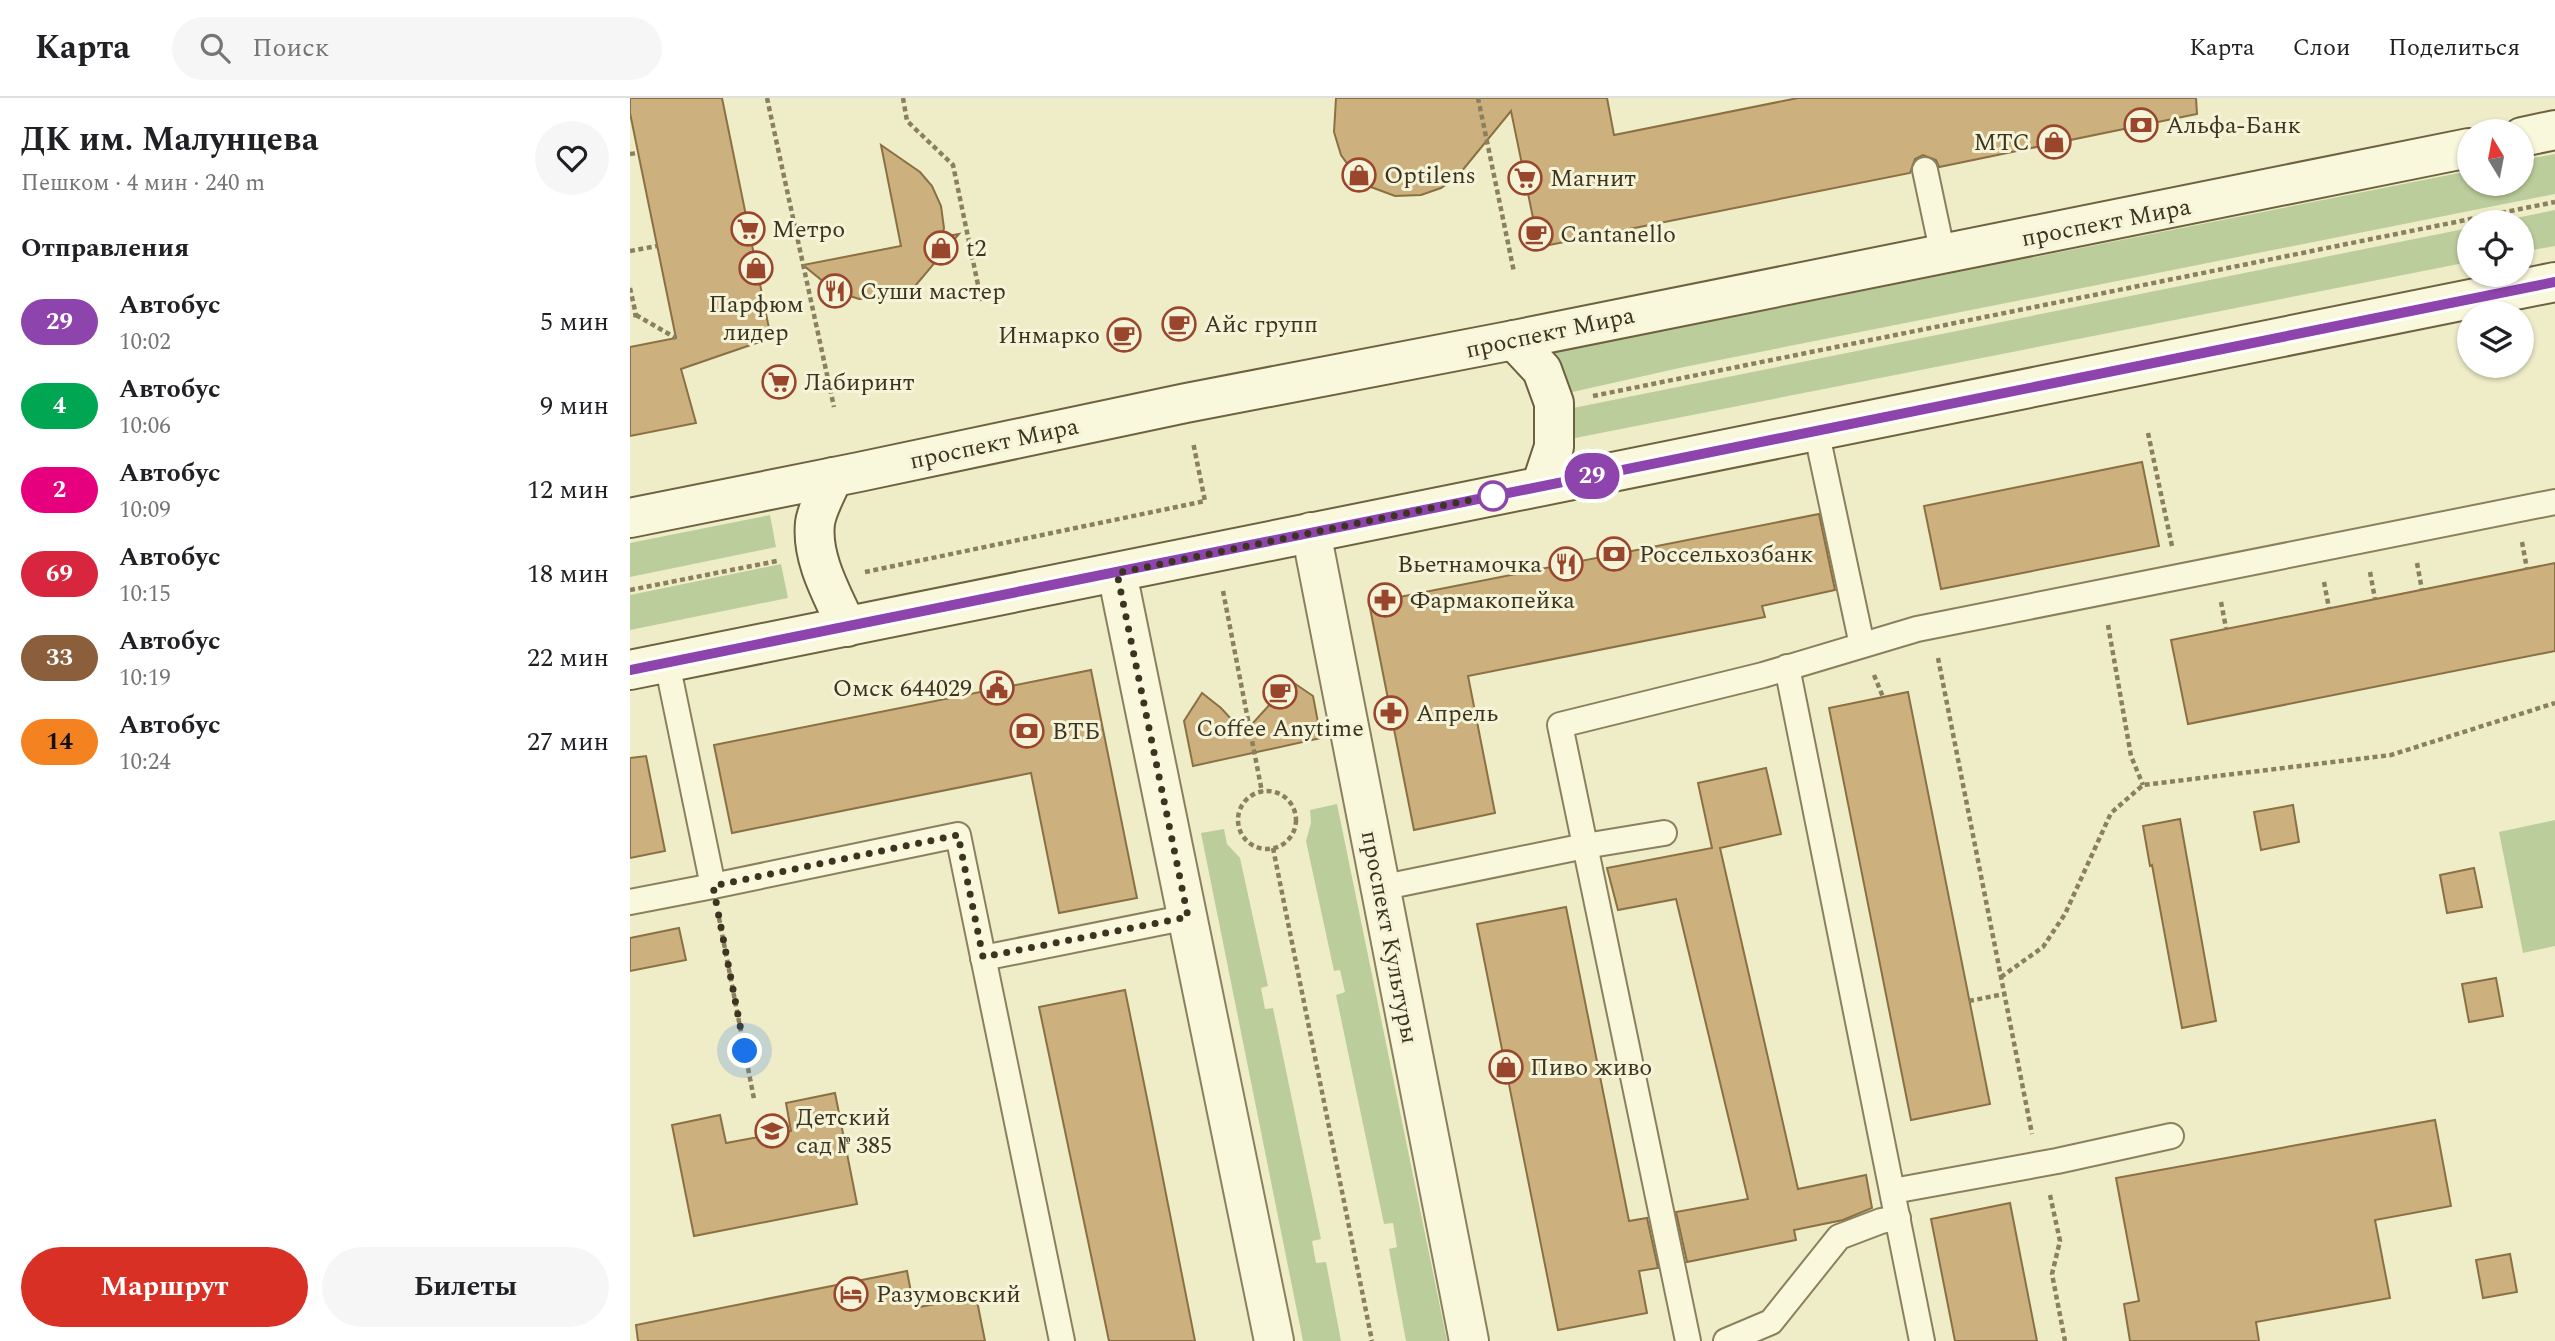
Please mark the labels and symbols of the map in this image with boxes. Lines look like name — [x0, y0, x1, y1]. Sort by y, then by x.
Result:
bank icon: Альфа-Банк — [2122, 106, 2160, 144]
place label: Альфа-Банк — [2166, 108, 2301, 144]
north arrow — [2457, 119, 2534, 196]
shop icon: МТС — [2035, 123, 2073, 161]
place label: МТС — [1974, 125, 2030, 161]
shop icon: Optilens — [1340, 156, 1378, 194]
place label: Optilens — [1384, 158, 1476, 194]
supermarket icon: Магнит — [1506, 159, 1544, 197]
place label: Магнит — [1550, 161, 1636, 197]
street label: проспект Мира — [2018, 189, 2194, 257]
supermarket icon: Метро — [729, 210, 767, 248]
place label: Метро — [772, 212, 845, 248]
cafe icon: Cantanello — [1517, 215, 1555, 253]
place label: Cantanello — [1560, 217, 1676, 253]
shop icon: t2 — [922, 229, 960, 267]
place label: t2 — [966, 231, 987, 267]
shop icon: Парфюм лидер — [737, 249, 775, 287]
restaurant icon: Суши мастер — [816, 272, 854, 310]
place label: Суши мастер — [860, 274, 1006, 310]
place label: Парфюм лидер — [708, 287, 804, 351]
street label: проспект Мира — [1462, 297, 1638, 368]
cafe icon: Айс групп — [1160, 305, 1198, 343]
place label: Айс групп — [1204, 307, 1318, 343]
cafe icon: Инмарко — [1105, 316, 1143, 354]
place label: Инмарко — [998, 318, 1100, 354]
supermarket icon: Лабиринт — [760, 363, 798, 401]
place label: Лабиринт — [804, 365, 915, 401]
street label: проспект Мира — [906, 408, 1082, 479]
line badge: 29 — [1560, 453, 1623, 499]
unlabelled marker — [1478, 481, 1508, 511]
bank icon: Россельхозбанк — [1595, 535, 1633, 573]
place label: Россельхозбанк — [1639, 537, 1813, 573]
restaurant icon: Вьетнамочка — [1547, 545, 1585, 583]
place label: Вьетнамочка — [1397, 547, 1542, 583]
pharmacy icon: Фармакопейка — [1366, 581, 1404, 619]
place label: Фармакопейка — [1410, 583, 1575, 619]
public building icon: Омск 644029 — [978, 669, 1016, 707]
place label: Омск 644029 — [833, 671, 972, 707]
cafe icon: Coffee Anytime — [1261, 673, 1299, 711]
pharmacy icon: Апрель — [1372, 694, 1410, 732]
place label: Апрель — [1416, 696, 1498, 732]
place label: Coffee Anytime — [1196, 711, 1364, 747]
bank icon: ВТБ — [1008, 712, 1046, 750]
place label: ВТБ — [1052, 714, 1100, 750]
street label: проспект Культуры — [1351, 828, 1427, 1047]
your location — [727, 1033, 762, 1068]
shop icon: Пиво живо — [1487, 1048, 1525, 1086]
place label: Пиво живо — [1530, 1050, 1652, 1086]
place label: Детский сад № 385 — [796, 1100, 892, 1164]
school or university icon: Детский сад № 385 — [753, 1112, 791, 1150]
hotel icon: Разумовский — [832, 1275, 870, 1313]
place label: Разумовский — [876, 1277, 1021, 1313]

